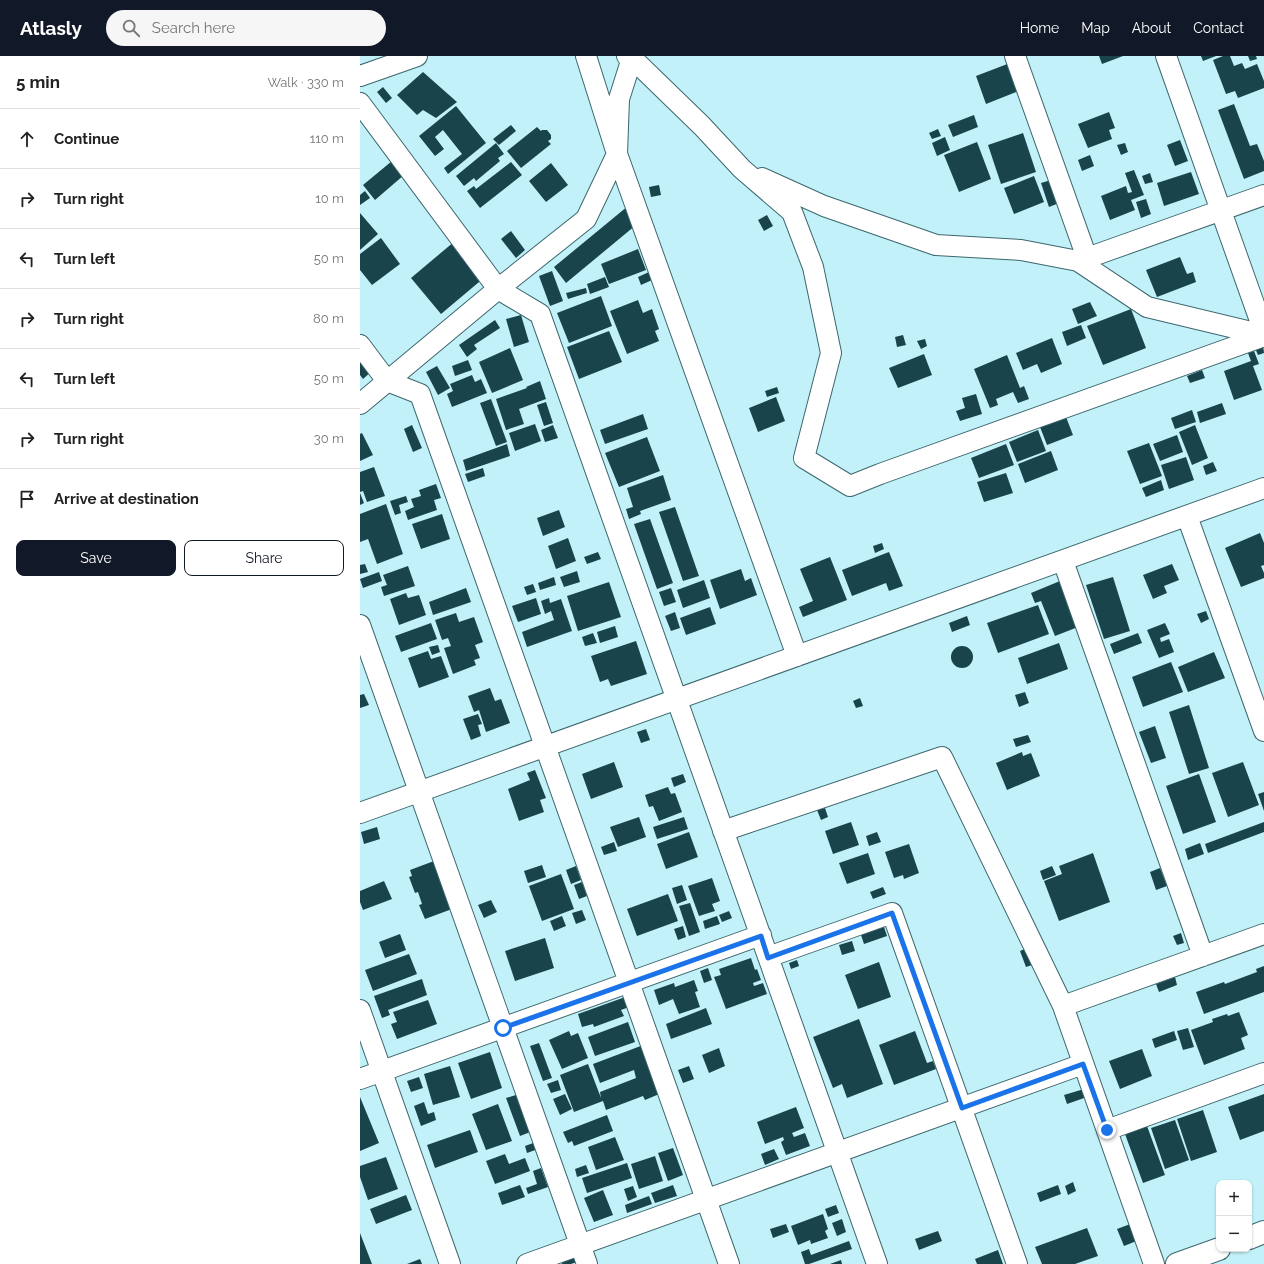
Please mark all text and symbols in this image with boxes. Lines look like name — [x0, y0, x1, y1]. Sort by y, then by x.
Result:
search box — [106, 10, 386, 46]
text: Atlasly — [20, 17, 82, 39]
icon: search — [120, 17, 142, 39]
text: Search here — [152, 19, 235, 37]
text: Home — [1020, 20, 1059, 36]
text: Map — [1081, 20, 1110, 36]
text: About — [1132, 20, 1171, 36]
text: Contact — [1193, 20, 1244, 36]
text: 5 min — [16, 72, 60, 92]
text: Walk · 330 m — [267, 75, 344, 90]
icon: ahead — [16, 128, 38, 150]
text: Continue — [54, 130, 119, 148]
text: 110 m — [310, 131, 344, 146]
icon: right — [16, 188, 38, 210]
text: Turn right — [54, 190, 124, 208]
text: 10 m — [315, 191, 344, 206]
icon: left — [16, 248, 38, 270]
text: Turn left — [54, 250, 115, 268]
text: 50 m — [314, 251, 344, 266]
icon: right — [16, 308, 38, 330]
text: Turn right — [54, 310, 124, 328]
text: 80 m — [313, 311, 344, 326]
icon: left — [16, 368, 38, 390]
text: Turn left — [54, 370, 115, 388]
text: 50 m — [314, 371, 344, 386]
icon: right — [16, 428, 38, 450]
text: Turn right — [54, 430, 124, 448]
text: 30 m — [314, 431, 344, 446]
icon: arrive — [16, 488, 38, 510]
text: Arrive at destination — [54, 490, 199, 508]
button: Save — [16, 540, 176, 576]
button: Share — [184, 540, 344, 576]
route start — [494, 1019, 512, 1037]
route end — [1098, 1121, 1116, 1139]
map controls — [1216, 1180, 1252, 1252]
button: + — [1216, 1180, 1252, 1216]
button: − — [1216, 1216, 1252, 1252]

